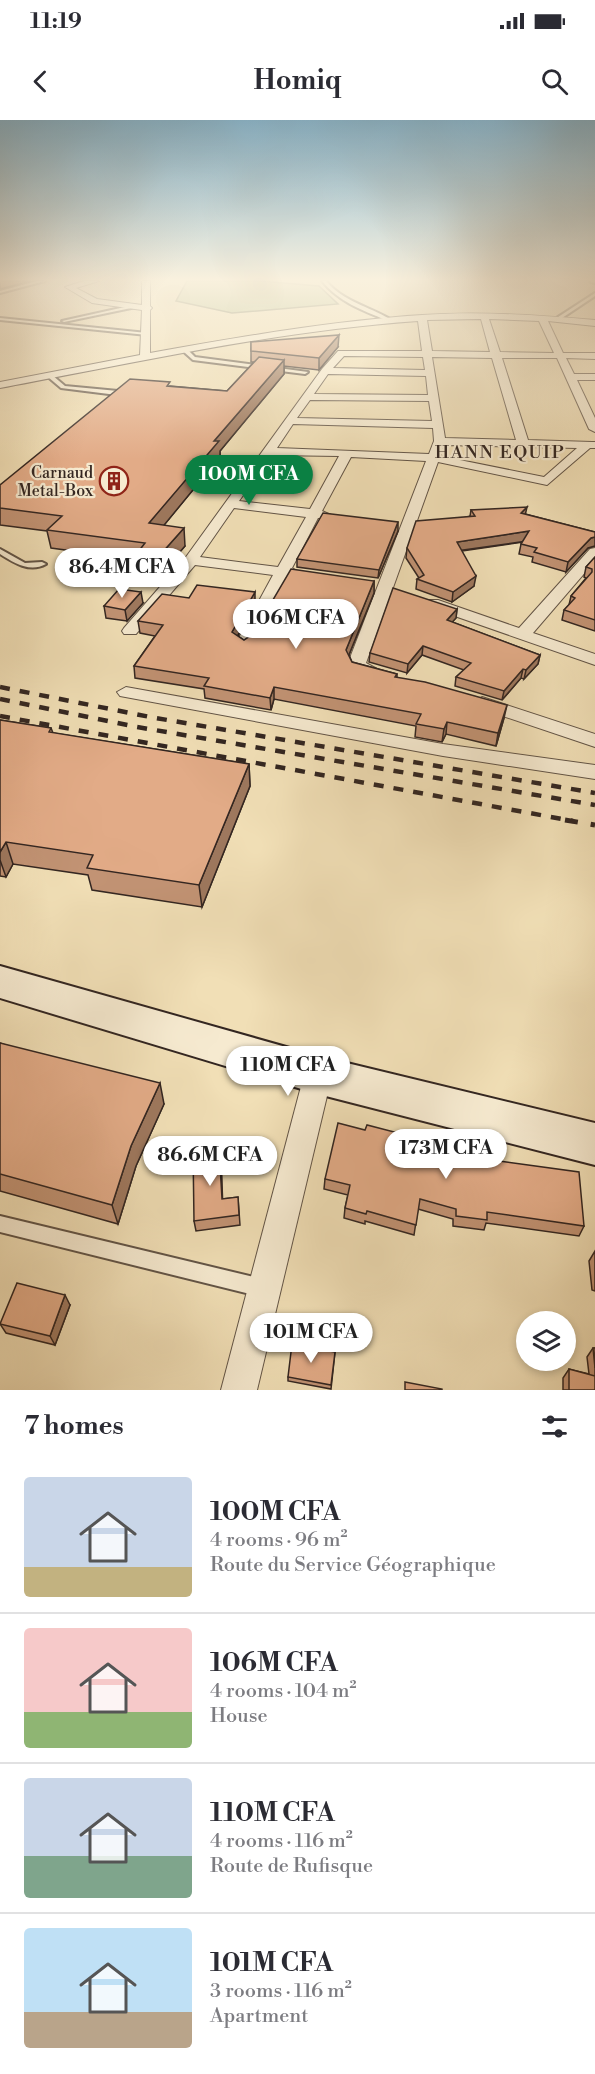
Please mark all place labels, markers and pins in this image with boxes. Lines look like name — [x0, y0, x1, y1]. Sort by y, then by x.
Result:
pin: 100M CFA — [187, 455, 311, 506]
place label: Carnaud Metal-Box — [18, 463, 94, 501]
building icon: Carnaud Metal-Box — [98, 465, 130, 497]
pin: 86.4M CFA — [53, 548, 191, 599]
pin: 106M CFA — [234, 599, 358, 650]
pin: 110M CFA — [226, 1046, 350, 1097]
pin: 173M CFA — [384, 1129, 508, 1180]
pin: 86.6M CFA — [141, 1136, 279, 1187]
pin: 101M CFA — [249, 1313, 373, 1364]

